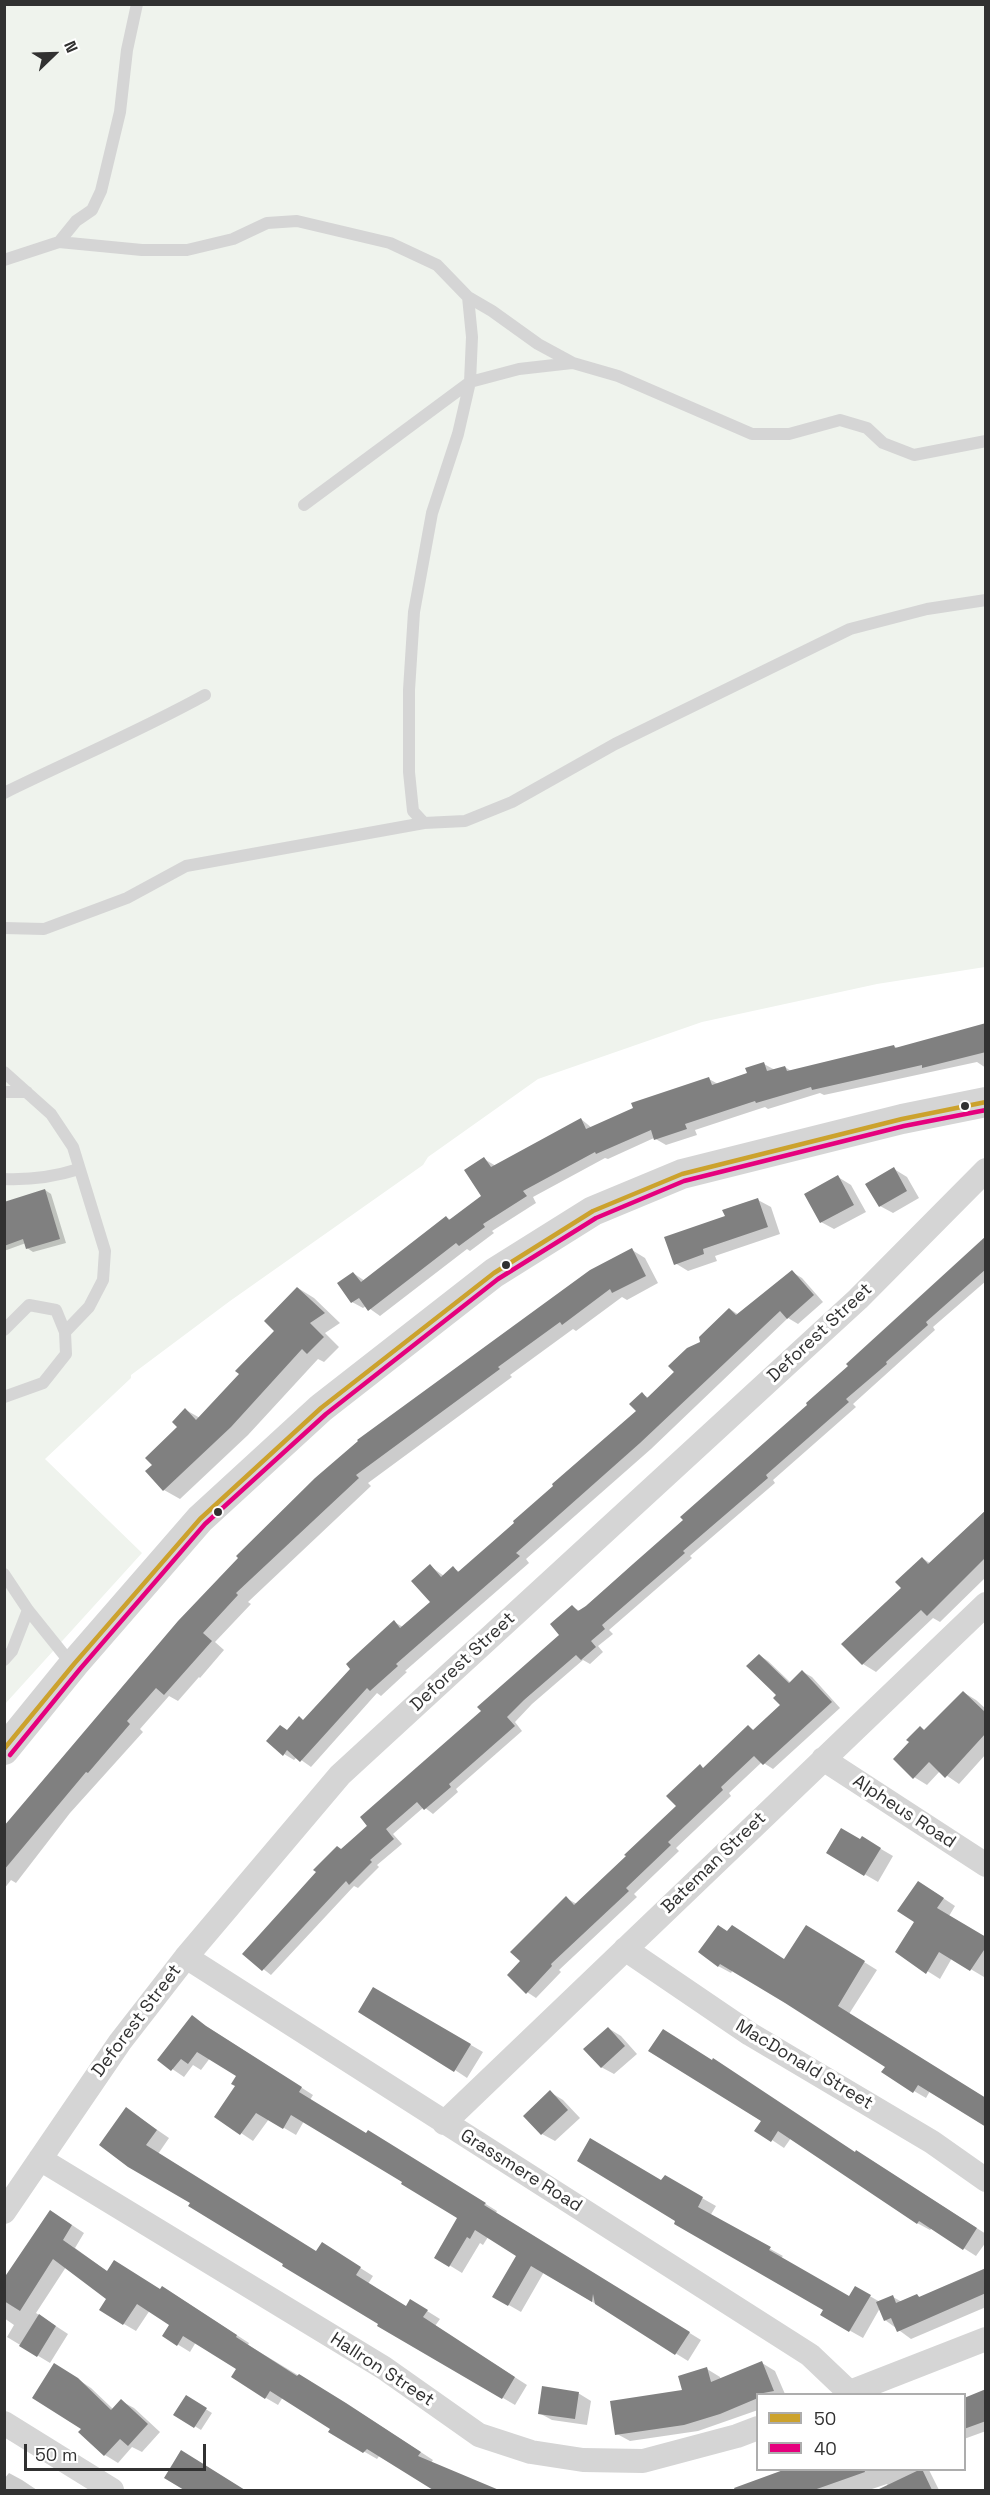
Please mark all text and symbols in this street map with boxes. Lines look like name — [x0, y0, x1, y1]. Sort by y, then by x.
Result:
north arrow — [24, 24, 84, 84]
text: N — [59, 38, 83, 56]
unlabelled marker — [959, 1100, 971, 1112]
unlabelled marker — [500, 1259, 512, 1271]
street label: Deforest Street — [763, 1279, 877, 1387]
unlabelled marker — [212, 1506, 224, 1518]
street label: Deforest Street — [406, 1608, 520, 1716]
street label: Alpheus Road — [848, 1771, 960, 1853]
street label: Bateman Street — [657, 1808, 771, 1918]
street label: Deforest Street — [88, 1961, 186, 2081]
street label: MacDonald Street — [731, 2015, 877, 2115]
street label: Grassmere Road — [456, 2125, 586, 2217]
street label: Hallron Street — [326, 2328, 438, 2412]
legend — [756, 2393, 966, 2471]
text: 50 — [814, 2407, 836, 2430]
scale bar — [27, 2432, 208, 2470]
text: 40 — [814, 2437, 837, 2460]
text: 50 m — [35, 2443, 77, 2466]

